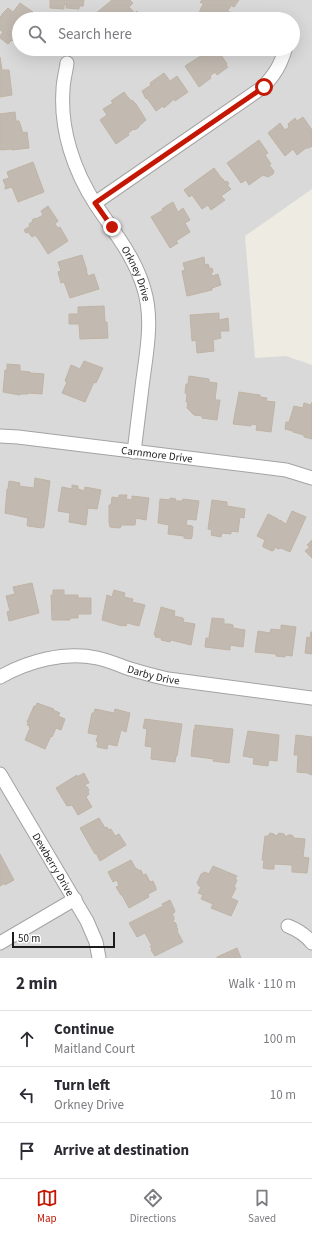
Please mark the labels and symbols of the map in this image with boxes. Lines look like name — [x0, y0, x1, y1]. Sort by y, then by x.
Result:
route start — [255, 78, 273, 96]
route end — [103, 218, 121, 236]
street label: Orkney Drive — [118, 243, 154, 303]
street label: Carnmore Drive — [120, 442, 194, 466]
street label: Darby Drive — [125, 661, 181, 688]
street label: Dewberry Drive — [29, 830, 78, 899]
scale bar — [12, 930, 115, 949]

